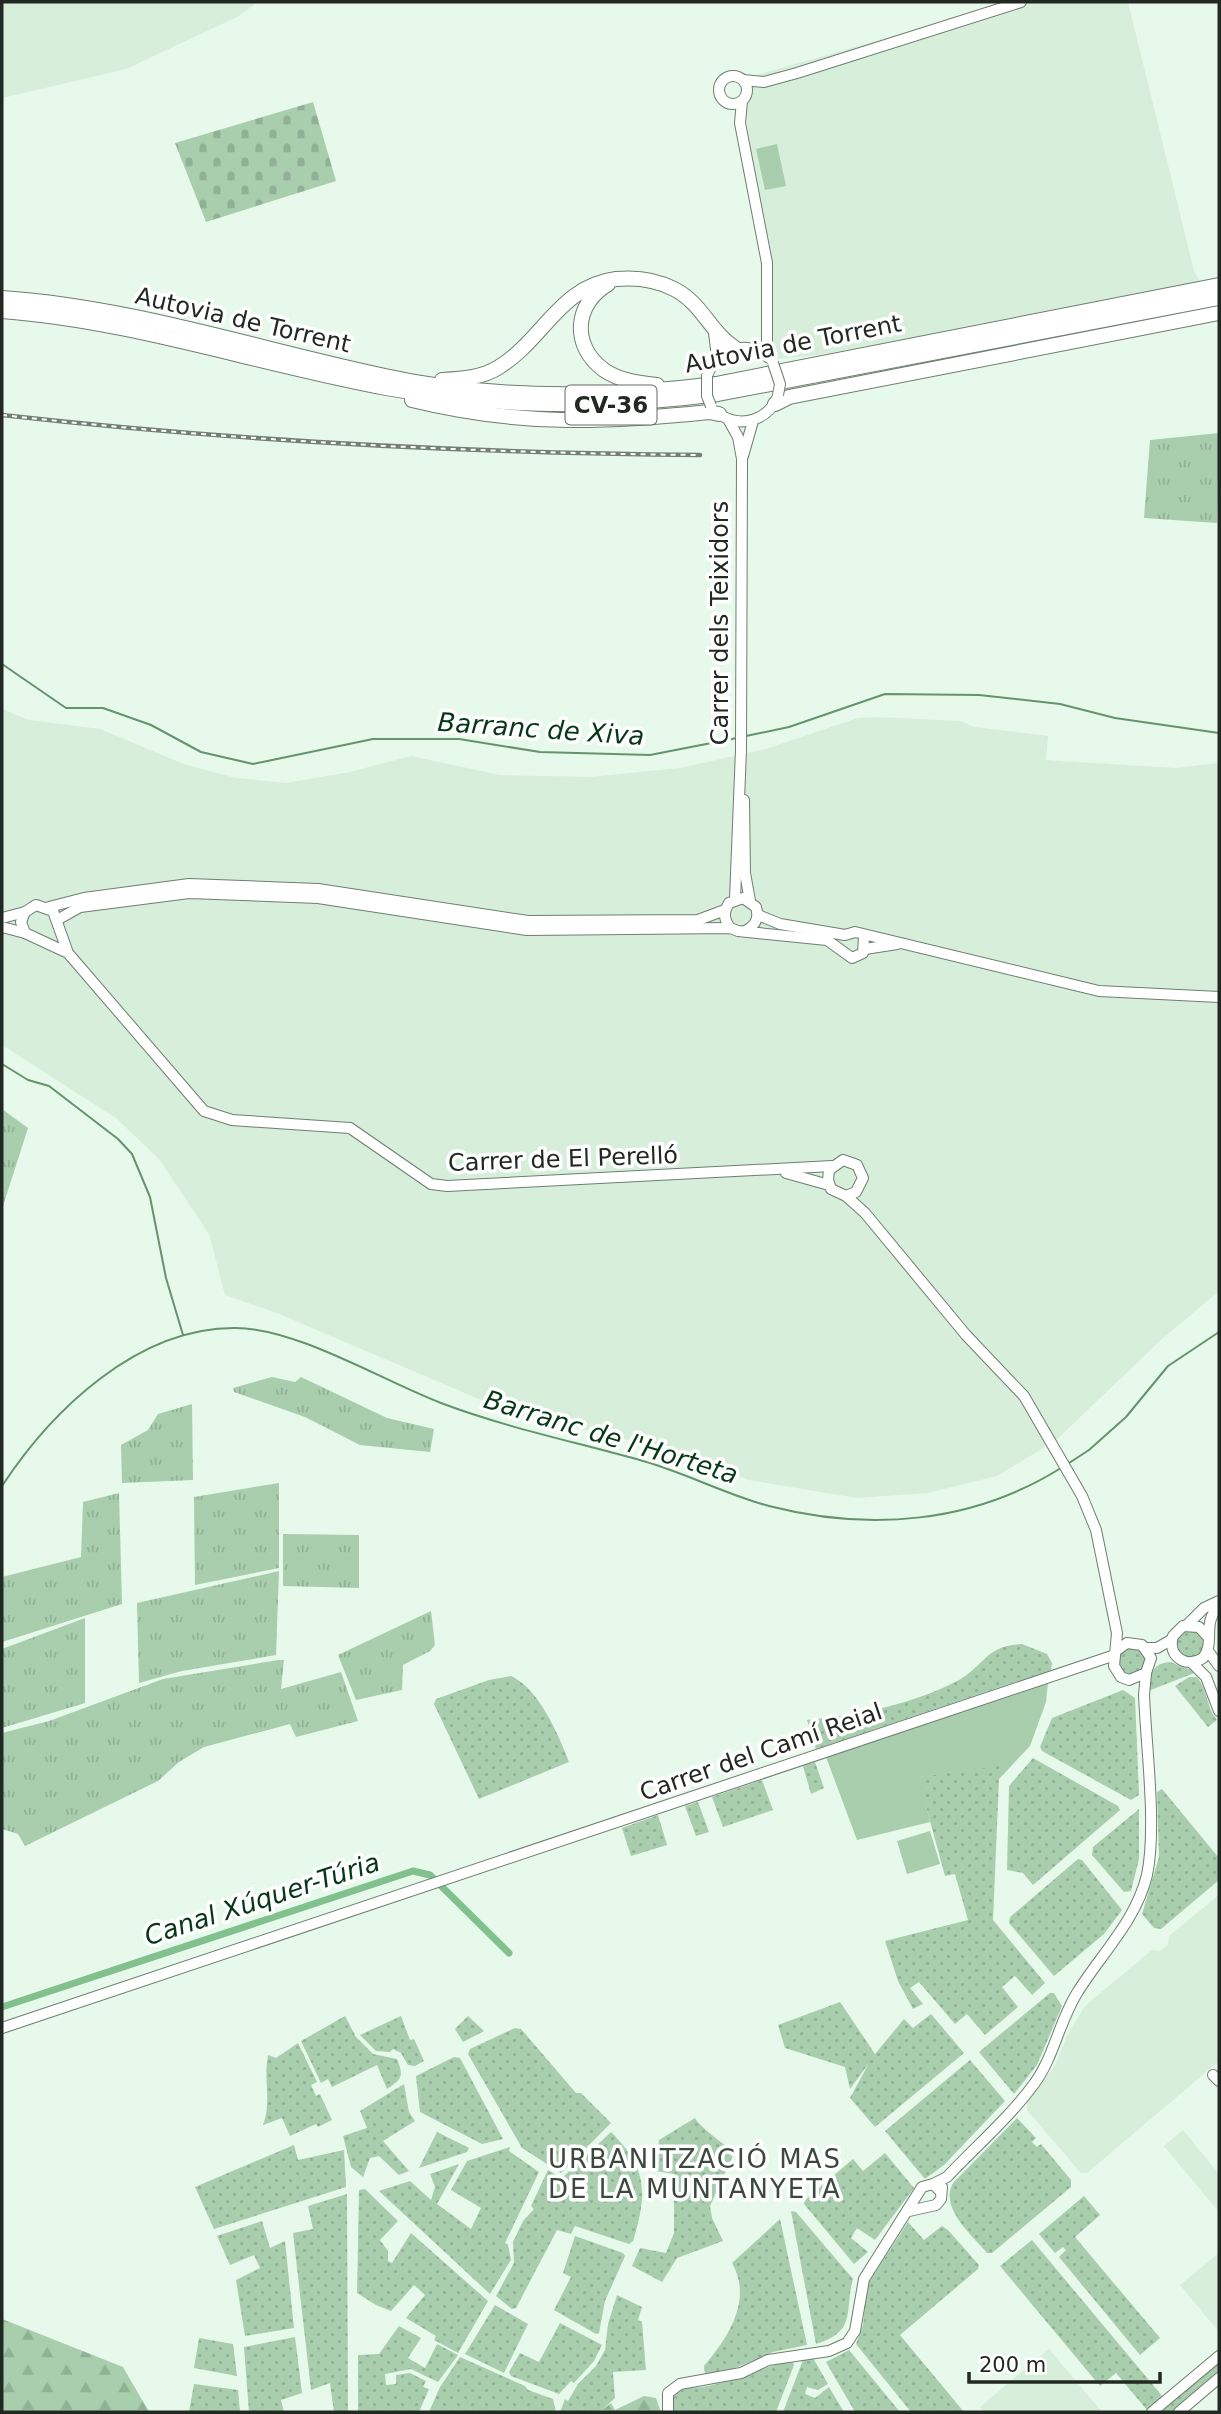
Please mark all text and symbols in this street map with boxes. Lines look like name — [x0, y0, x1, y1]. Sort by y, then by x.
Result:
street label: Autovia de Torrent — [133, 282, 353, 358]
street label: Autovia de Torrent — [682, 309, 904, 379]
road number: CV-36 — [566, 386, 656, 424]
street label: Carrer dels Teixidors — [706, 501, 734, 745]
water label: Barranc de Xiva — [437, 707, 645, 751]
street label: Carrer de El Perelló — [448, 1141, 678, 1177]
water label: Barranc de l'Horteta — [481, 1384, 741, 1490]
street label: Carrer del Camí Reial — [636, 1697, 886, 1807]
water label: Canal Xúquer-Túria — [141, 1847, 383, 1951]
district label: URBANITZACIÓ MAS DE LA MUNTANYETA — [548, 2143, 842, 2204]
scale bar — [969, 2340, 1160, 2384]
text: 200 m — [979, 2353, 1046, 2377]

